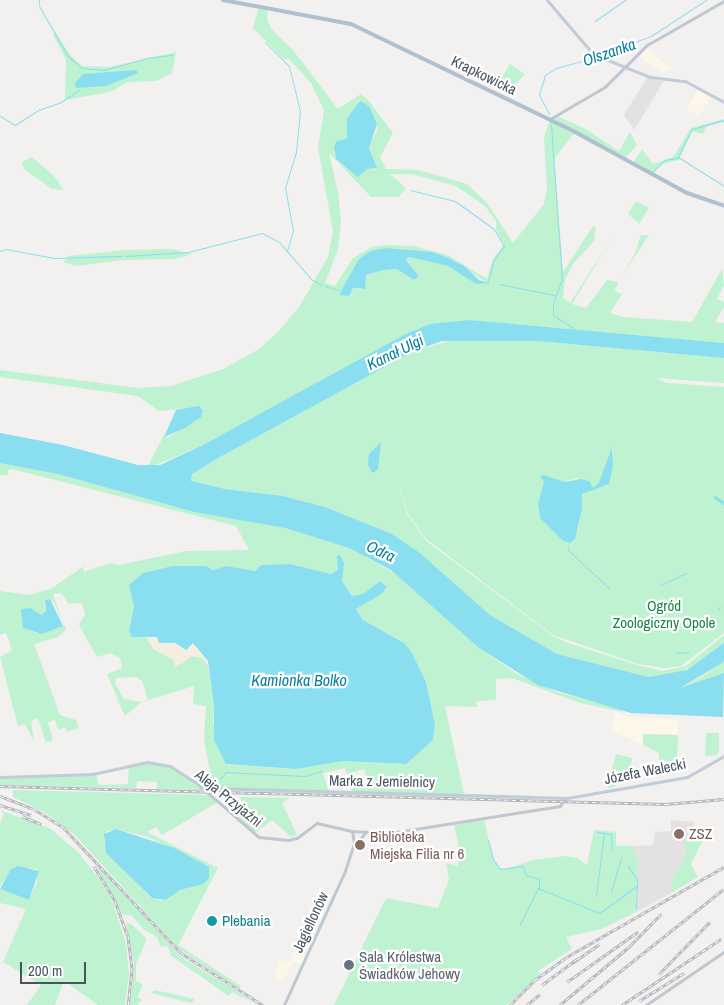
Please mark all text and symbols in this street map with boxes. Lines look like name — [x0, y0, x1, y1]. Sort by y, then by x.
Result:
water label: Olszanka — [580, 34, 638, 70]
street label: Krapkowicka — [448, 51, 520, 99]
water label: Kanał Ulgi — [364, 330, 426, 374]
water label: Odra — [364, 536, 398, 566]
park label: Ogród Zoologiczny Opole — [613, 596, 715, 631]
water label: Kamionka Bolko — [251, 670, 347, 690]
street label: Józefa Walecki — [603, 754, 687, 788]
street label: Aleja Przyjaźni — [192, 765, 266, 831]
street label: Marka z Jemielnicy — [329, 771, 435, 791]
place label: ZSZ — [689, 825, 712, 843]
place label: Biblioteka Miejska Filia nr 6 — [370, 827, 464, 862]
marker: ZSZ — [673, 828, 685, 840]
marker: Biblioteka Miejska Filia nr 6 — [354, 839, 366, 851]
street label: Jagiellonów — [288, 889, 332, 955]
place label: Plebania — [222, 912, 271, 930]
marker: Plebania — [206, 915, 218, 927]
place label: Sala Królestwa Świadków Jehowy — [359, 947, 460, 982]
scale bar — [22, 952, 89, 984]
marker: Sala Królestwa Świadków Jehowy — [343, 959, 355, 971]
text: 200 m — [28, 960, 62, 981]

